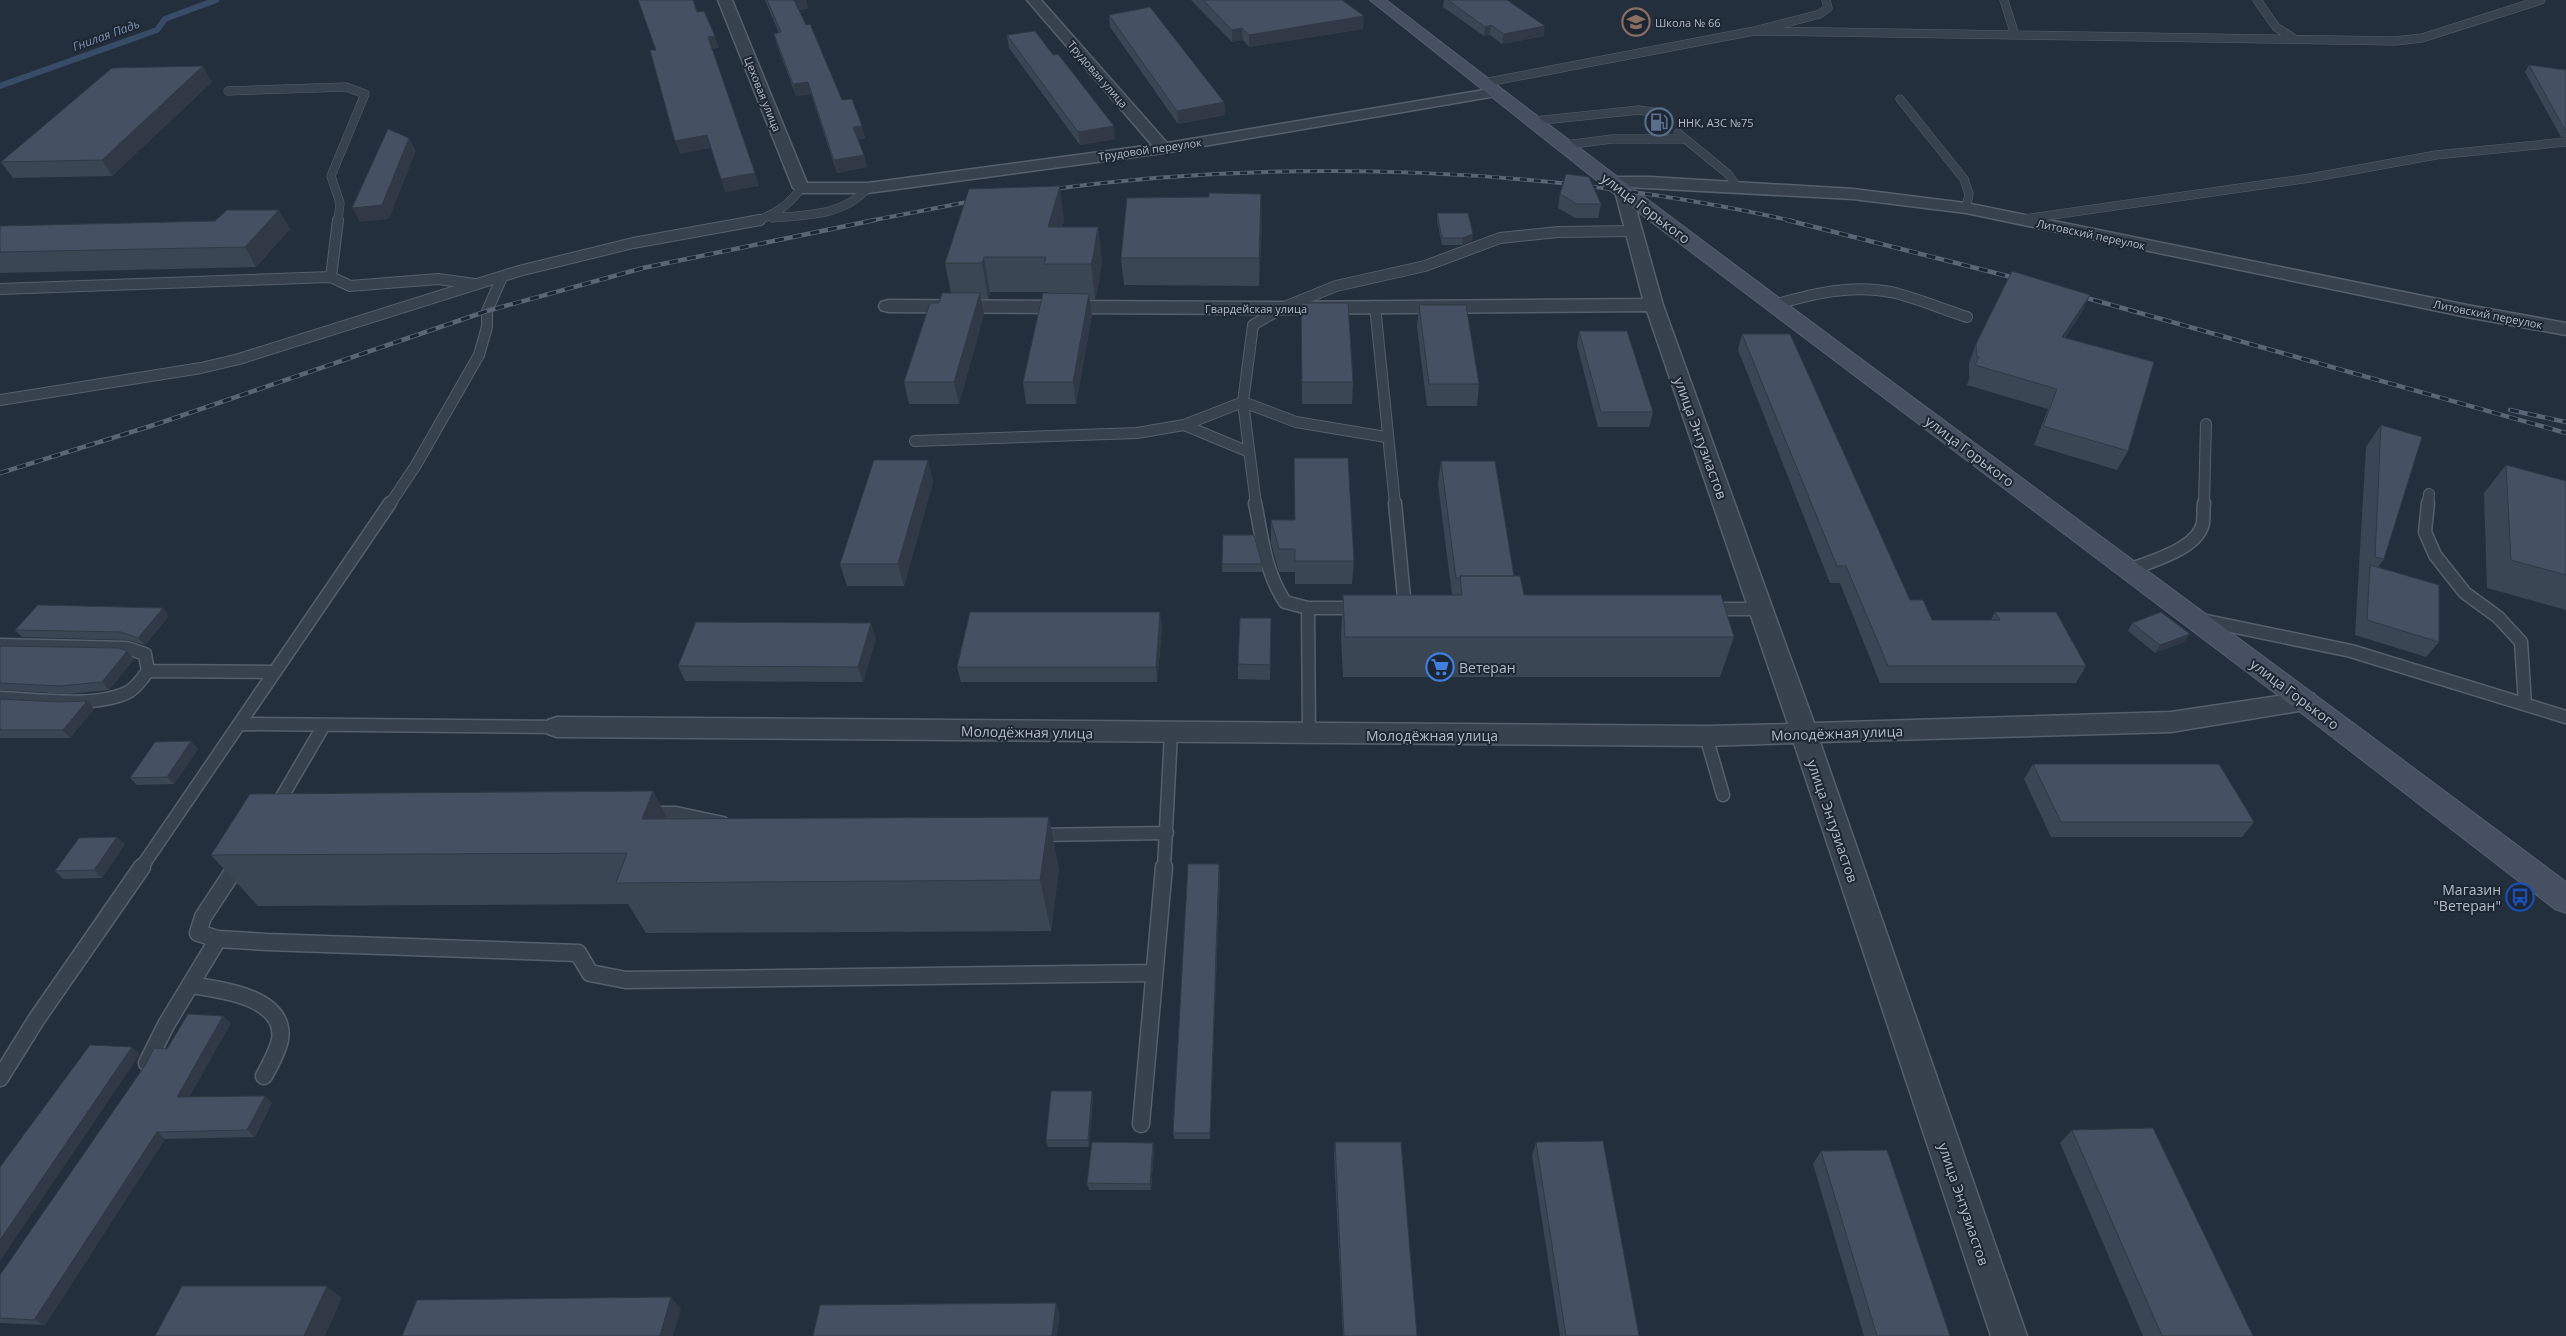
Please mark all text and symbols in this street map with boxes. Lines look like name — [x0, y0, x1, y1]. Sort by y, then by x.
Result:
school or university icon: Школа № 66 — [1621, 7, 1651, 37]
water label: Гнилая Падь — [70, 15, 142, 55]
place label: Школа № 66 — [1655, 15, 1721, 30]
street label: Трудовая улица — [1065, 37, 1131, 111]
street label: Цеховая улица — [741, 54, 785, 134]
fuel station icon: ННК, АЗС №75 — [1644, 107, 1674, 137]
place label: ННК, АЗС №75 — [1678, 115, 1754, 130]
street label: Трудовой переулок — [1097, 134, 1203, 164]
street label: улица Горького — [1598, 168, 1694, 248]
street label: Литовский переулок — [2035, 215, 2147, 253]
street label: Литовский переулок — [2432, 296, 2544, 332]
street label: Гвардейская улица — [1205, 301, 1307, 316]
street label: улица Энтузиастов — [1670, 374, 1732, 502]
street label: улица Горького — [1922, 411, 2018, 491]
supermarket icon: Ветеран — [1425, 652, 1455, 682]
street label: улица Горького — [2247, 654, 2343, 734]
place label: Ветеран — [1459, 658, 1516, 677]
street label: Молодёжная улица — [961, 721, 1093, 743]
street label: Молодёжная улица — [1771, 721, 1903, 745]
street label: Молодёжная улица — [1366, 726, 1498, 745]
street label: улица Энтузиастов — [1803, 757, 1863, 885]
place label: Магазин "Ветеран" — [2433, 880, 2501, 915]
bus stop icon: Магазин "Ветеран" — [2505, 882, 2535, 912]
street label: улица Энтузиастов — [1934, 1140, 1994, 1268]

